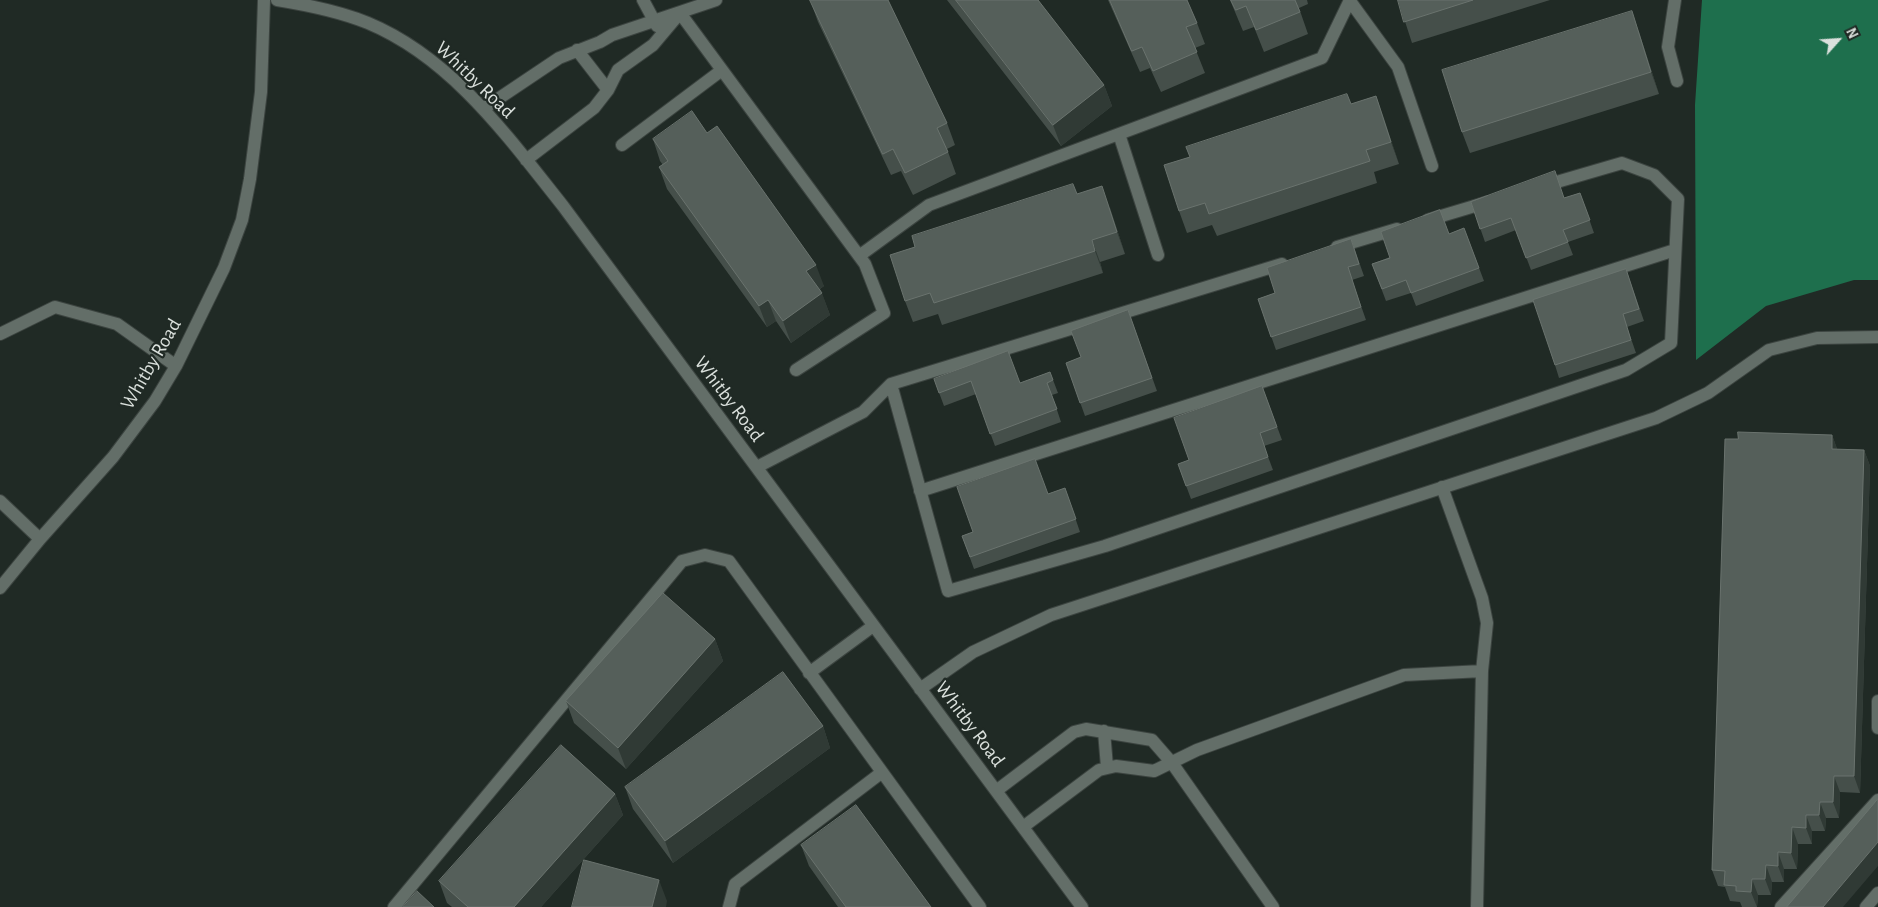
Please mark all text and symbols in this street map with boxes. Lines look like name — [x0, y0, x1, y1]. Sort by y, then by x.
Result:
north arrow — [1813, 15, 1863, 65]
text: N — [1843, 26, 1860, 41]
street label: Whitby Road — [430, 36, 520, 124]
street label: Whitby Road — [115, 314, 187, 414]
street label: Whitby Road — [689, 351, 769, 447]
street label: Whitby Road — [930, 676, 1010, 772]

